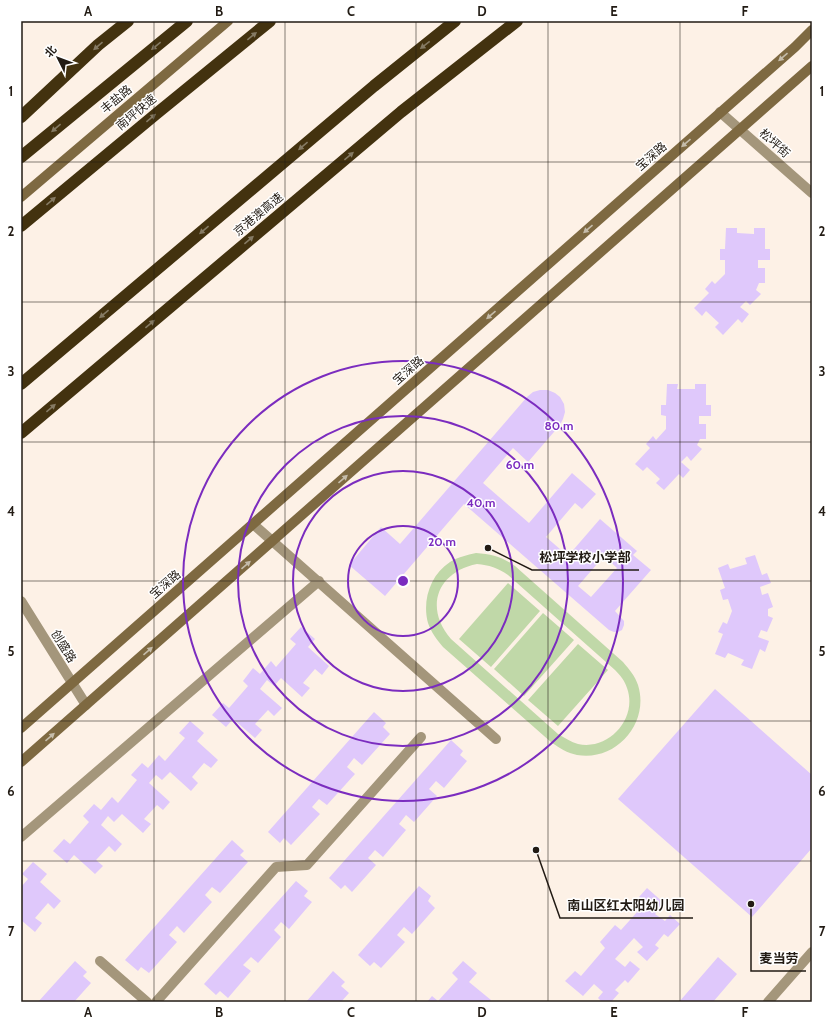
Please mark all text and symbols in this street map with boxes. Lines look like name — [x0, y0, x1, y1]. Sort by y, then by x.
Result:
text: A — [84, 3, 93, 19]
text: B — [215, 3, 223, 19]
text: C — [347, 3, 355, 19]
text: D — [477, 3, 487, 19]
text: E — [610, 3, 618, 19]
text: F — [742, 3, 749, 19]
one-way arrow — [246, 31, 257, 40]
north arrow — [38, 38, 78, 78]
one-way arrow — [92, 41, 103, 50]
one-way arrow — [151, 41, 162, 50]
one-way arrow — [419, 41, 430, 50]
text: 北 — [42, 43, 59, 60]
one-way arrow — [778, 52, 789, 61]
street label: 丰盐路 — [97, 82, 135, 116]
text: 1 — [9, 83, 13, 99]
text: 1 — [820, 83, 824, 99]
street label: 南坪快速 — [113, 91, 159, 133]
one-way arrow — [145, 113, 156, 122]
one-way arrow — [50, 124, 61, 133]
street label: 松坪街 — [757, 125, 793, 161]
one-way arrow — [681, 138, 691, 147]
street label: 宝深路 — [632, 139, 670, 173]
one-way arrow — [298, 141, 308, 150]
one-way arrow — [343, 152, 354, 161]
street label: 京港澳高速 — [230, 189, 286, 239]
one-way arrow — [46, 196, 56, 205]
text: 2 — [8, 223, 15, 239]
text: 2 — [819, 223, 826, 239]
one-way arrow — [583, 224, 594, 233]
one-way arrow — [198, 225, 209, 234]
one-way arrow — [244, 236, 255, 245]
one-way arrow — [99, 309, 110, 318]
one-way arrow — [485, 310, 496, 319]
one-way arrow — [145, 319, 155, 328]
street label: 宝深路 — [389, 353, 427, 387]
text: 3 — [7, 363, 15, 379]
text: 3 — [818, 363, 826, 379]
one-way arrow — [45, 403, 56, 412]
text: 80 m — [545, 418, 573, 433]
text: 60 m — [506, 457, 534, 472]
one-way arrow — [338, 474, 348, 484]
text: 40 m — [466, 495, 496, 510]
text: 4 — [7, 503, 15, 519]
text: 4 — [818, 503, 826, 519]
text: 20 m — [428, 534, 456, 549]
callout: 松坪学校小学部 — [532, 545, 639, 570]
text: 松坪学校小学部 — [539, 549, 631, 565]
one-way arrow — [241, 561, 250, 570]
street label: 宝深路 — [146, 567, 184, 601]
centre of rings — [396, 574, 410, 588]
street label: 创盛路 — [48, 627, 80, 665]
text: 5 — [8, 643, 15, 659]
text: 5 — [819, 643, 826, 659]
one-way arrow — [143, 646, 153, 655]
one-way arrow — [45, 732, 56, 741]
text: 6 — [7, 783, 15, 799]
text: 6 — [818, 783, 826, 799]
callout: 南山区红太阳幼儿园 — [560, 893, 693, 918]
text: 南山区红太阳幼儿园 — [567, 897, 685, 913]
text: 7 — [8, 923, 15, 939]
text: 7 — [819, 923, 826, 939]
callout: 麦当劳 — [751, 946, 806, 971]
text: 麦当劳 — [759, 950, 799, 966]
text: A — [84, 1004, 93, 1020]
text: B — [215, 1004, 223, 1020]
text: C — [347, 1004, 355, 1020]
text: D — [477, 1004, 487, 1020]
text: E — [610, 1004, 618, 1020]
text: F — [742, 1004, 749, 1020]

